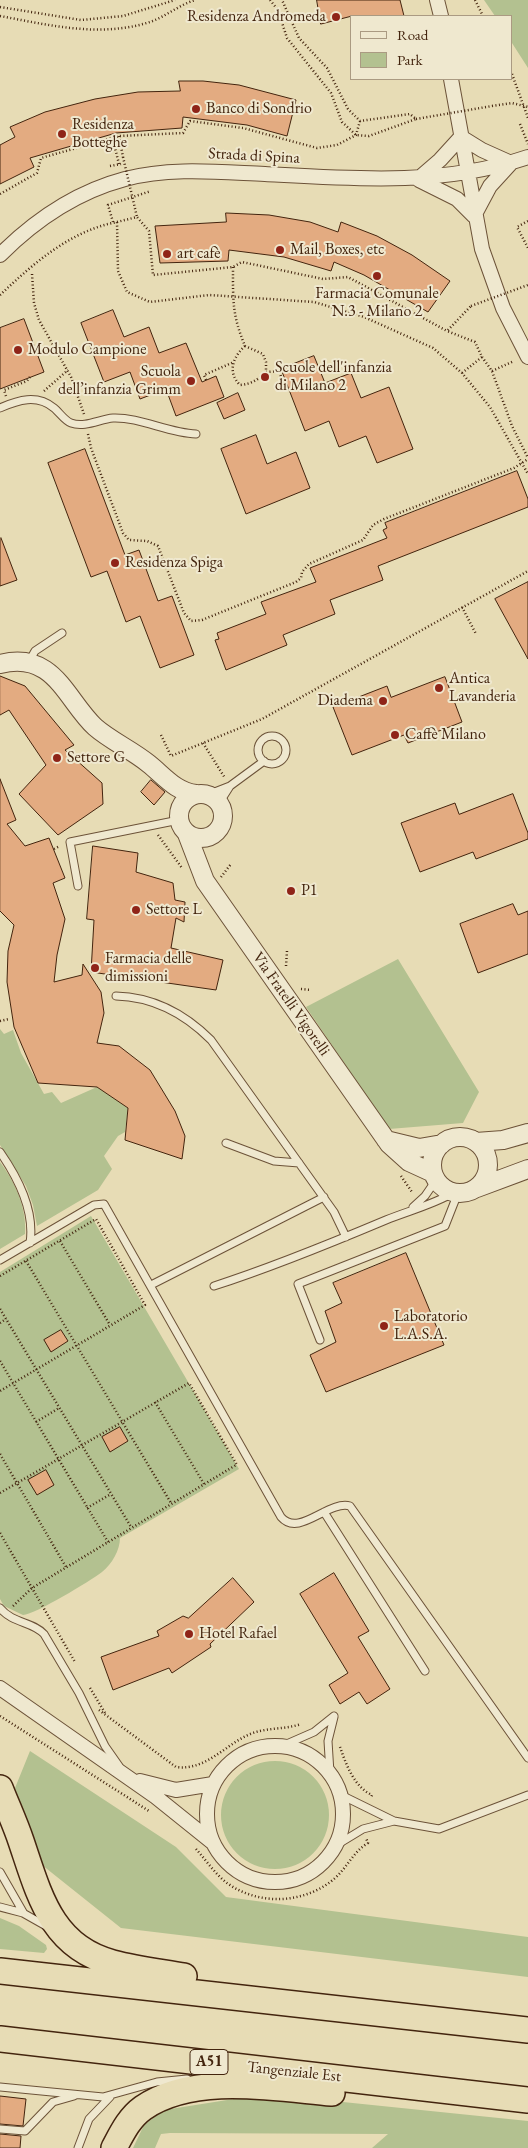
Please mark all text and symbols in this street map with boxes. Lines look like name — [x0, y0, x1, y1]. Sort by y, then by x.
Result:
place label: Residenza Andromeda — [187, 7, 326, 27]
marker: Residenza Andromeda — [330, 11, 342, 23]
legend — [350, 15, 513, 80]
text: Road — [397, 25, 428, 44]
text: Park — [397, 50, 423, 69]
place label: Banco di Sondrio — [206, 99, 312, 119]
marker: Banco di Sondrio — [190, 103, 202, 115]
place label: Residenza Botteghe — [72, 115, 134, 153]
marker: Residenza Botteghe — [56, 128, 68, 140]
street label: Strada di Spina — [208, 144, 300, 168]
place label: Mail, Boxes, etc — [290, 240, 384, 260]
place label: art cafè — [177, 244, 221, 264]
marker: Mail, Boxes, etc — [274, 244, 286, 256]
marker: art cafè — [161, 248, 173, 260]
marker: Farmacia Comunale N.3 - Milano 2 — [371, 270, 383, 282]
place label: Farmacia Comunale N.3 - Milano 2 — [315, 284, 439, 322]
place label: Modulo Campione — [28, 340, 147, 360]
marker: Modulo Campione — [12, 344, 24, 356]
place label: Scuole dell'infanzia di Milano 2 — [275, 358, 392, 396]
place label: Scuola dell’infanzia Grimm — [58, 362, 181, 400]
marker: Scuole dell'infanzia di Milano 2 — [259, 371, 271, 383]
marker: Scuola dell’infanzia Grimm — [185, 375, 197, 387]
place label: Residenza Spiga — [125, 553, 223, 573]
marker: Residenza Spiga — [109, 557, 121, 569]
place label: Antica Lavanderia — [449, 669, 516, 707]
marker: Antica Lavanderia — [433, 682, 445, 694]
place label: Diadema — [317, 691, 373, 711]
marker: Diadema — [377, 695, 389, 707]
place label: Caffè Milano — [405, 725, 486, 745]
marker: Caffè Milano — [389, 729, 401, 741]
place label: Settore G — [67, 748, 125, 768]
marker: Settore G — [51, 752, 63, 764]
place label: P1 — [301, 881, 318, 901]
marker: P1 — [285, 885, 297, 897]
place label: Settore L — [146, 900, 202, 920]
marker: Settore L — [130, 904, 142, 916]
street label: Via Fratelli Vigorelli — [248, 948, 334, 1060]
place label: Farmacia delle dimissioni — [105, 949, 192, 987]
marker: Farmacia delle dimissioni — [89, 962, 101, 974]
place label: Laboratorio L.A.S.A. — [394, 1307, 468, 1345]
marker: Laboratorio L.A.S.A. — [378, 1320, 390, 1332]
place label: Hotel Rafael — [199, 1624, 277, 1644]
marker: Hotel Rafael — [183, 1628, 195, 1640]
road number: A51 — [190, 2050, 228, 2074]
street label: Tangenziale Est — [246, 2058, 342, 2086]

